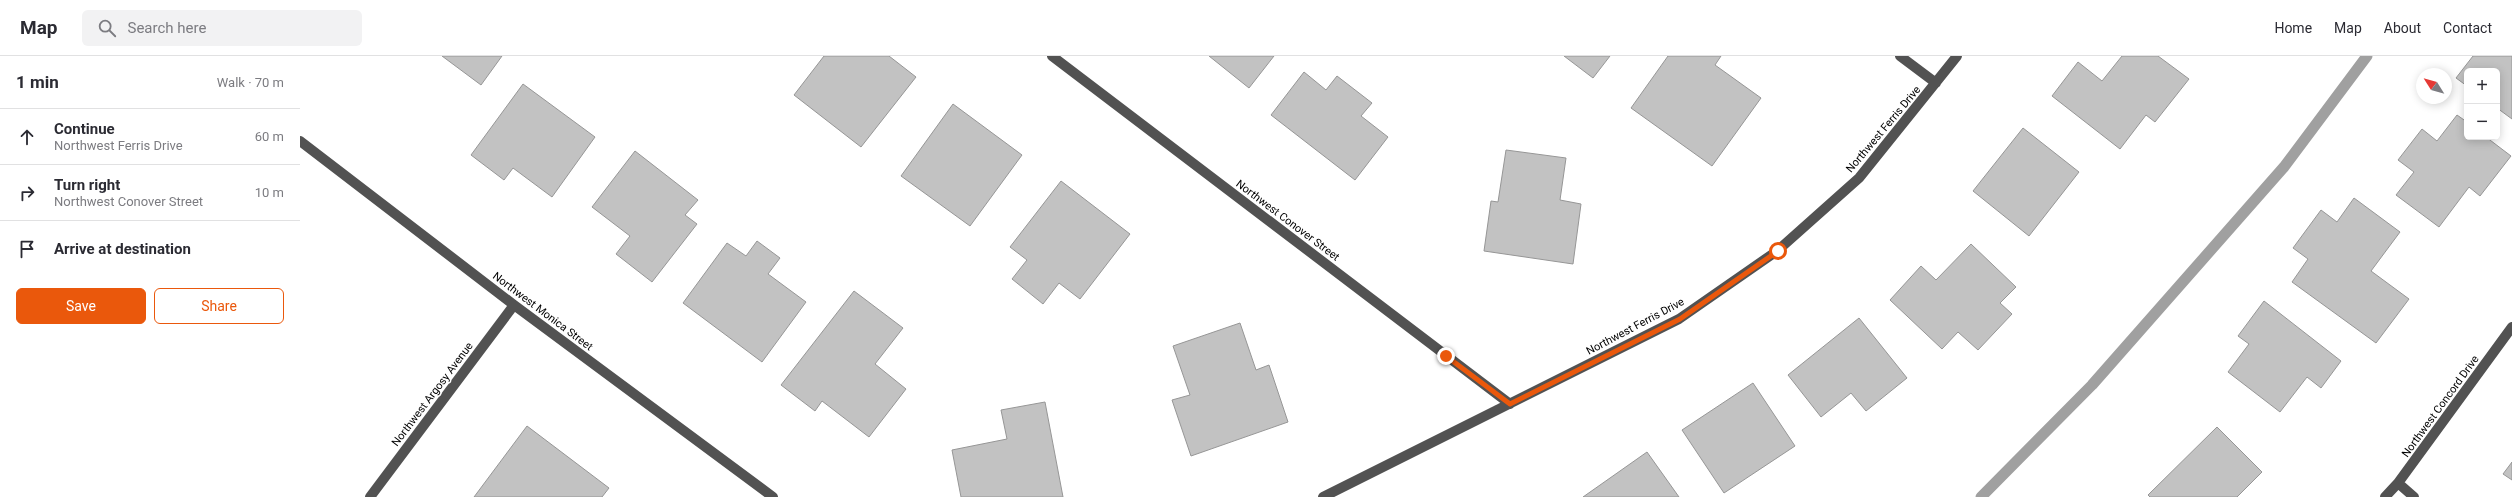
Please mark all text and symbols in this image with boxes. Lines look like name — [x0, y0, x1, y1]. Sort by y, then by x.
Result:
search box — [82, 10, 362, 46]
text: Map — [20, 16, 58, 39]
icon: search — [96, 17, 118, 39]
text: Search here — [128, 19, 206, 37]
text: Home — [2274, 20, 2312, 36]
text: Map — [2334, 20, 2362, 36]
text: About — [2384, 20, 2421, 36]
text: Contact — [2443, 20, 2492, 36]
north arrow — [2416, 68, 2452, 104]
map controls — [2464, 68, 2500, 140]
button: + — [2464, 68, 2500, 104]
text: 1 min — [16, 72, 59, 92]
text: Walk · 70 m — [217, 75, 284, 90]
street label: Northwest Ferris Drive — [1843, 83, 1923, 175]
button: − — [2464, 104, 2500, 140]
text: Continue — [54, 120, 115, 138]
icon: ahead — [16, 126, 38, 148]
text: 60 m — [255, 129, 284, 144]
text: Northwest Ferris Drive — [54, 138, 183, 153]
text: Turn right — [54, 176, 120, 194]
street label: Northwest Conover Street — [1233, 177, 1342, 264]
icon: right — [16, 182, 38, 204]
text: 10 m — [255, 185, 284, 200]
text: Northwest Conover Street — [54, 194, 203, 209]
icon: arrive — [16, 238, 38, 260]
text: Arrive at destination — [54, 240, 191, 258]
route start — [1769, 242, 1787, 260]
street label: Northwest Monica Street — [490, 269, 596, 354]
button: Save — [16, 288, 146, 324]
button: Share — [154, 288, 284, 324]
street label: Northwest Ferris Drive — [1584, 295, 1687, 358]
street label: Northwest Argosy Avenue — [389, 340, 476, 449]
route end — [1437, 347, 1455, 365]
street label: Northwest Concord Drive — [2399, 353, 2482, 460]

